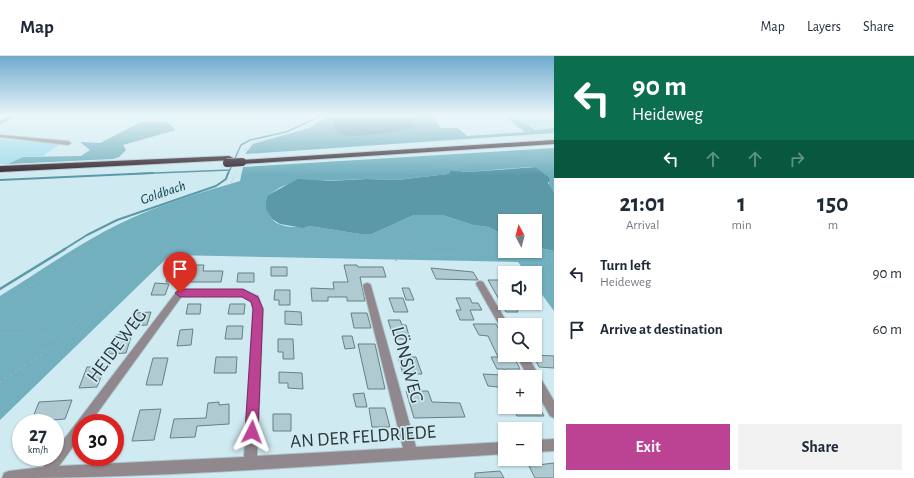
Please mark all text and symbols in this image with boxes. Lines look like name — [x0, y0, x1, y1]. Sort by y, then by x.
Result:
text: Map — [20, 18, 54, 37]
text: Map — [760, 20, 785, 34]
text: Layers — [807, 20, 841, 34]
text: Share — [863, 20, 894, 34]
icon: left — [566, 72, 618, 124]
text: 90 m — [632, 73, 687, 101]
text: Heideweg — [632, 106, 703, 124]
icon: left — [660, 148, 682, 170]
icon: ahead — [702, 148, 724, 170]
icon: ahead — [744, 148, 766, 170]
icon: right — [786, 148, 808, 170]
water label: Goldbach — [139, 179, 187, 207]
text: 21:01 — [619, 192, 666, 216]
text: 1 — [737, 192, 746, 216]
text: 150 — [817, 192, 849, 216]
north arrow — [498, 214, 542, 258]
map controls — [498, 214, 542, 466]
text: Arrival — [626, 219, 659, 232]
text: min — [731, 219, 752, 232]
text: m — [828, 219, 838, 232]
pin — [163, 252, 197, 293]
icon: arrive — [169, 258, 191, 280]
text: Turn left — [600, 258, 651, 273]
icon: left — [566, 263, 588, 285]
button: sound — [498, 266, 542, 310]
text: 90 m — [873, 266, 902, 281]
text: Heideweg — [600, 276, 651, 289]
street label: HEIDEWEG — [84, 306, 150, 386]
button: search — [498, 318, 542, 362]
icon: arrive — [566, 319, 588, 341]
text: Arrive at destination — [600, 322, 723, 337]
text: 60 m — [873, 322, 902, 337]
street label: LÖNSWEG — [388, 324, 427, 405]
button: + — [498, 370, 542, 414]
position arrow — [231, 411, 273, 453]
speed limit sign: 30 — [72, 414, 124, 466]
street label: AN DER FELDRIEDE — [290, 422, 436, 452]
button: − — [498, 422, 542, 466]
button: Exit — [566, 424, 730, 470]
button: Share — [738, 424, 902, 470]
text: 27 — [29, 425, 47, 445]
text: km/h — [28, 445, 48, 455]

